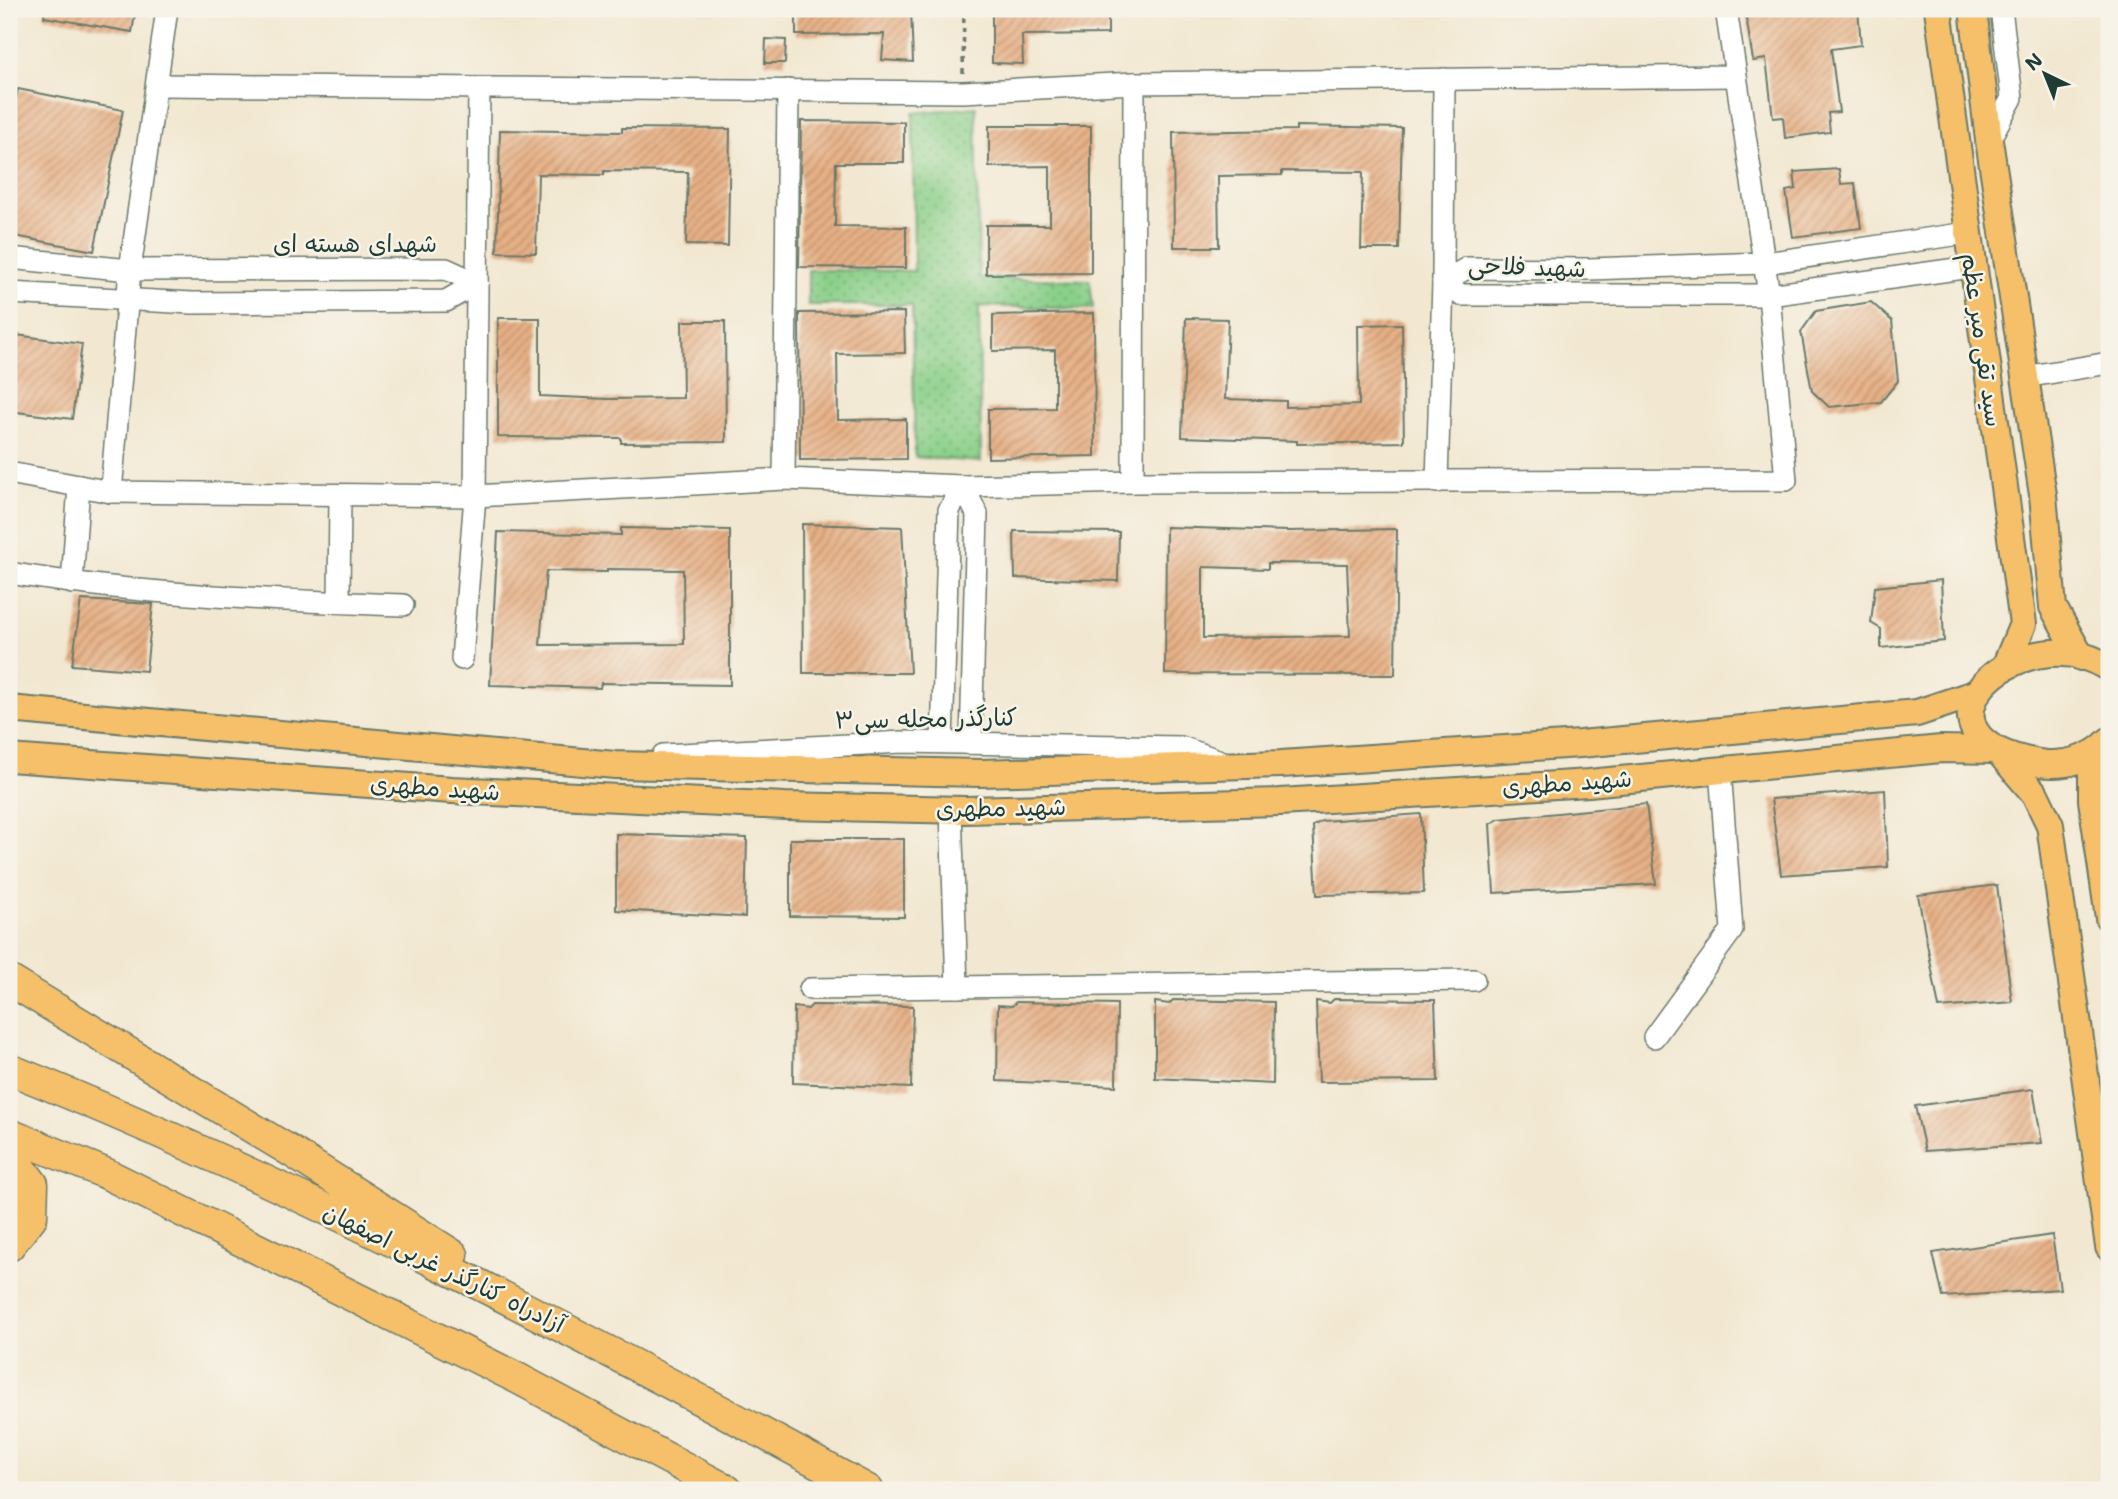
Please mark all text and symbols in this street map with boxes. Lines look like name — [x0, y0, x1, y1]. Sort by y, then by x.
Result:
north arrow — [2010, 38, 2080, 108]
text: N — [2020, 48, 2048, 76]
street label: شهدای هسته ای — [273, 228, 437, 260]
street label: شهید فلاحی — [1468, 249, 1586, 285]
street label: سید تقی میر عظم — [1952, 251, 2010, 429]
street label: کنارگذر محله سی۳ — [834, 701, 1018, 737]
street label: شهید مطهری — [1501, 762, 1633, 804]
street label: شهید مطهری — [369, 767, 501, 809]
street label: شهید مطهری — [936, 791, 1066, 825]
street label: آزادراه کنارگذر غربی اصفهان — [318, 1195, 571, 1341]

